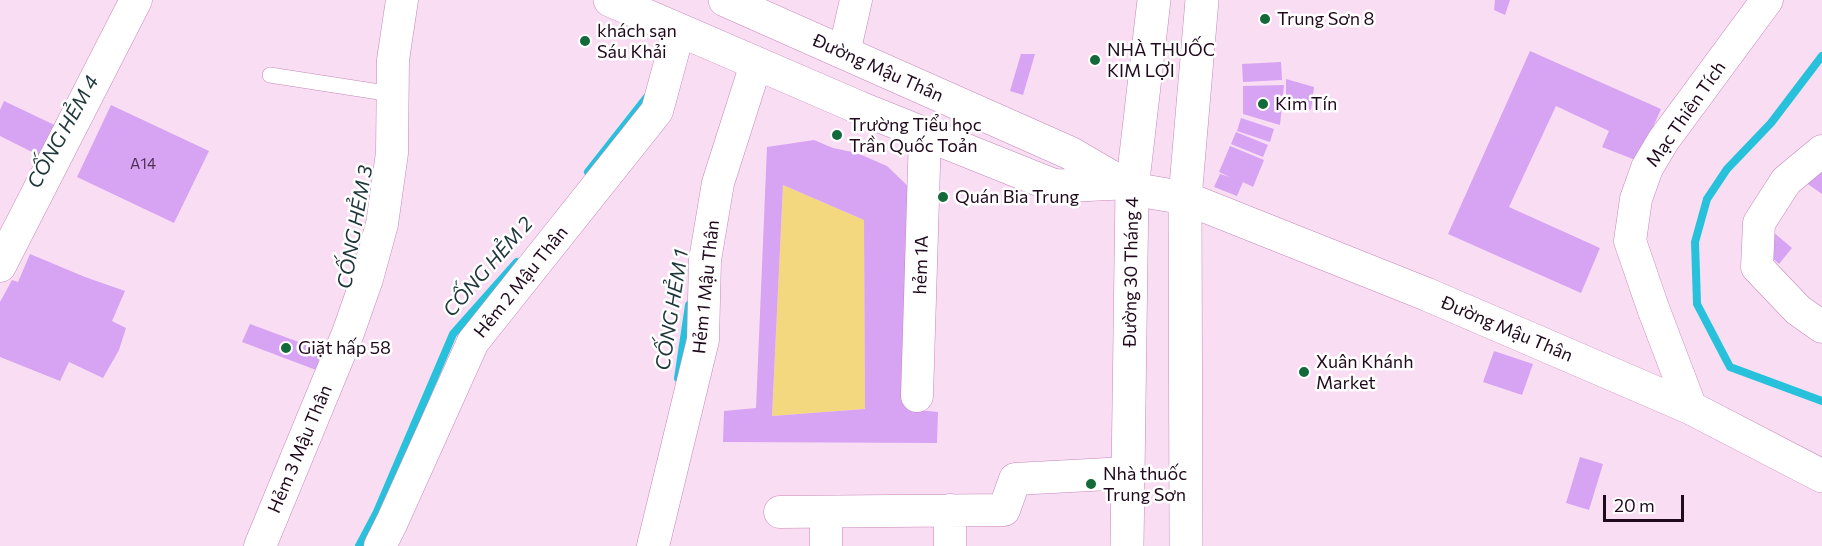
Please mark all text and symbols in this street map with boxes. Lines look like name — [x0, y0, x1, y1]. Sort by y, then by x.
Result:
place label: Trung Sơn 8 — [1277, 8, 1374, 30]
marker: Trung Sơn 8 — [1258, 12, 1272, 26]
place label: khách sạn Sáu Khải — [597, 20, 677, 63]
street label: Đường Mậu Thân — [809, 29, 947, 107]
marker: khách sạn Sáu Khải — [578, 34, 592, 48]
place label: NHÀ THUỐC KIM LỢI — [1107, 39, 1215, 82]
marker: NHÀ THUỐC KIM LỢI — [1088, 53, 1102, 67]
street label: Mạc Thiên Tích — [1642, 57, 1730, 171]
water label: CỐNG HẺM 4 — [22, 71, 104, 193]
place label: Kim Tín — [1275, 93, 1337, 115]
marker: Kim Tín — [1256, 97, 1270, 111]
place label: Trường Tiểu học Trần Quốc Toản — [849, 114, 982, 156]
marker: Trường Tiểu học Trần Quốc Toản — [830, 128, 844, 142]
house number: A14 — [130, 155, 156, 173]
water label: CỐNG HẺM 3 — [332, 163, 378, 291]
place label: Quán Bia Trung — [955, 186, 1079, 208]
marker: Quán Bia Trung — [936, 190, 950, 204]
street label: Đường 30 Tháng 4 — [1119, 197, 1143, 347]
water label: CỐNG HẺM 2 — [438, 212, 538, 322]
street label: Hẻm 1 Mậu Thân — [688, 219, 724, 355]
street label: Hẻm 2 Mậu Thân — [470, 222, 572, 342]
street label: hẻm 1A — [909, 235, 933, 295]
water label: CỐNG HẺM 1 — [651, 248, 693, 372]
street label: Đường Mậu Thân — [1438, 292, 1576, 366]
place label: Giặt hấp 58 — [298, 337, 391, 359]
marker: Giặt hấp 58 — [279, 341, 293, 355]
place label: Xuân Khánh Market — [1316, 351, 1413, 394]
marker: Xuân Khánh Market — [1297, 365, 1311, 379]
street label: Hẻm 3 Mậu Thân — [263, 382, 337, 516]
place label: Nhà thuốc Trung Sơn — [1103, 463, 1187, 506]
marker: Nhà thuốc Trung Sơn — [1084, 477, 1098, 491]
scale bar — [1606, 483, 1687, 521]
text: 20 m — [1614, 494, 1655, 516]

